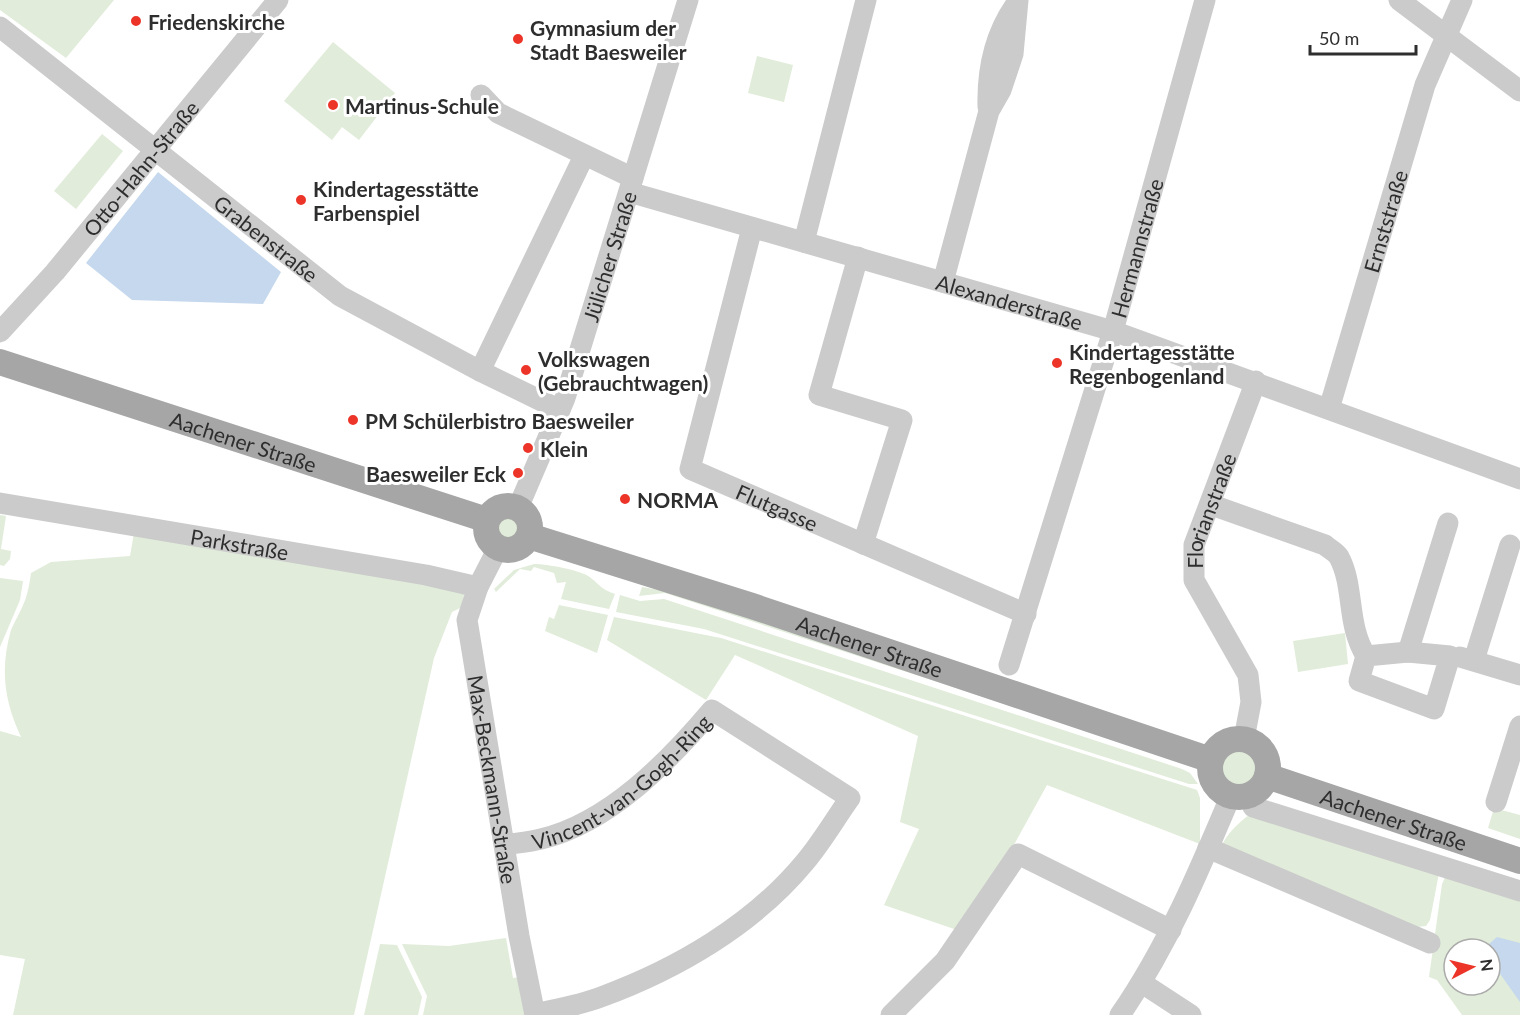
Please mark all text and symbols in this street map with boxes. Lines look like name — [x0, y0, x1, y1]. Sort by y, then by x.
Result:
place label: Friedenskirche — [148, 9, 285, 34]
marker: Friedenskirche — [129, 14, 143, 28]
place label: Gymnasium der Stadt Baesweiler — [530, 15, 687, 64]
scale bar — [1310, 18, 1416, 56]
text: 50 m — [1319, 27, 1359, 49]
marker: Gymnasium der Stadt Baesweiler — [511, 32, 525, 46]
place label: Martinus-Schule — [345, 93, 499, 118]
street label: Otto-Hahn-Straße — [77, 95, 203, 241]
marker: Martinus-Schule — [326, 98, 340, 112]
street label: Ernststraße — [1358, 167, 1412, 275]
place label: Kindertagesstätte Farbenspiel — [313, 176, 479, 225]
street label: Hermannstraße — [1105, 176, 1167, 320]
street label: Jülicher Straße — [577, 188, 641, 325]
street label: Grabenstraße — [210, 189, 324, 287]
marker: Kindertagesstätte Farbenspiel — [294, 193, 308, 207]
street label: Alexanderstraße — [934, 268, 1086, 334]
place label: Kindertagesstätte Regenbogenland — [1069, 339, 1235, 388]
place label: Volkswagen (Gebrauchtwagen) — [537, 346, 708, 395]
marker: Kindertagesstätte Regenbogenland — [1050, 356, 1064, 370]
marker: Volkswagen (Gebrauchtwagen) — [519, 363, 533, 377]
street label: Aachener Straße — [167, 406, 320, 476]
place label: PM Schülerbistro Baesweiler — [365, 408, 634, 433]
marker: PM Schülerbistro Baesweiler — [346, 413, 360, 427]
place label: Klein — [540, 436, 588, 461]
marker: Klein — [521, 441, 535, 455]
street label: Florianstraße — [1182, 449, 1240, 569]
place label: Baesweiler Eck — [366, 461, 507, 486]
marker: Baesweiler Eck — [511, 466, 525, 480]
street label: Flutgasse — [733, 478, 822, 535]
place label: NORMA — [637, 487, 718, 512]
marker: NORMA — [618, 492, 632, 506]
street label: Parkstraße — [189, 523, 290, 564]
street label: Aachener Straße — [794, 609, 946, 682]
street label: Max-Beckmann-Straße — [464, 673, 523, 886]
street label: Vincent-van-Gogh-Ring — [529, 709, 716, 853]
street label: Aachener Straße — [1318, 783, 1470, 855]
north arrow — [1442, 937, 1502, 997]
text: N — [1477, 958, 1498, 972]

